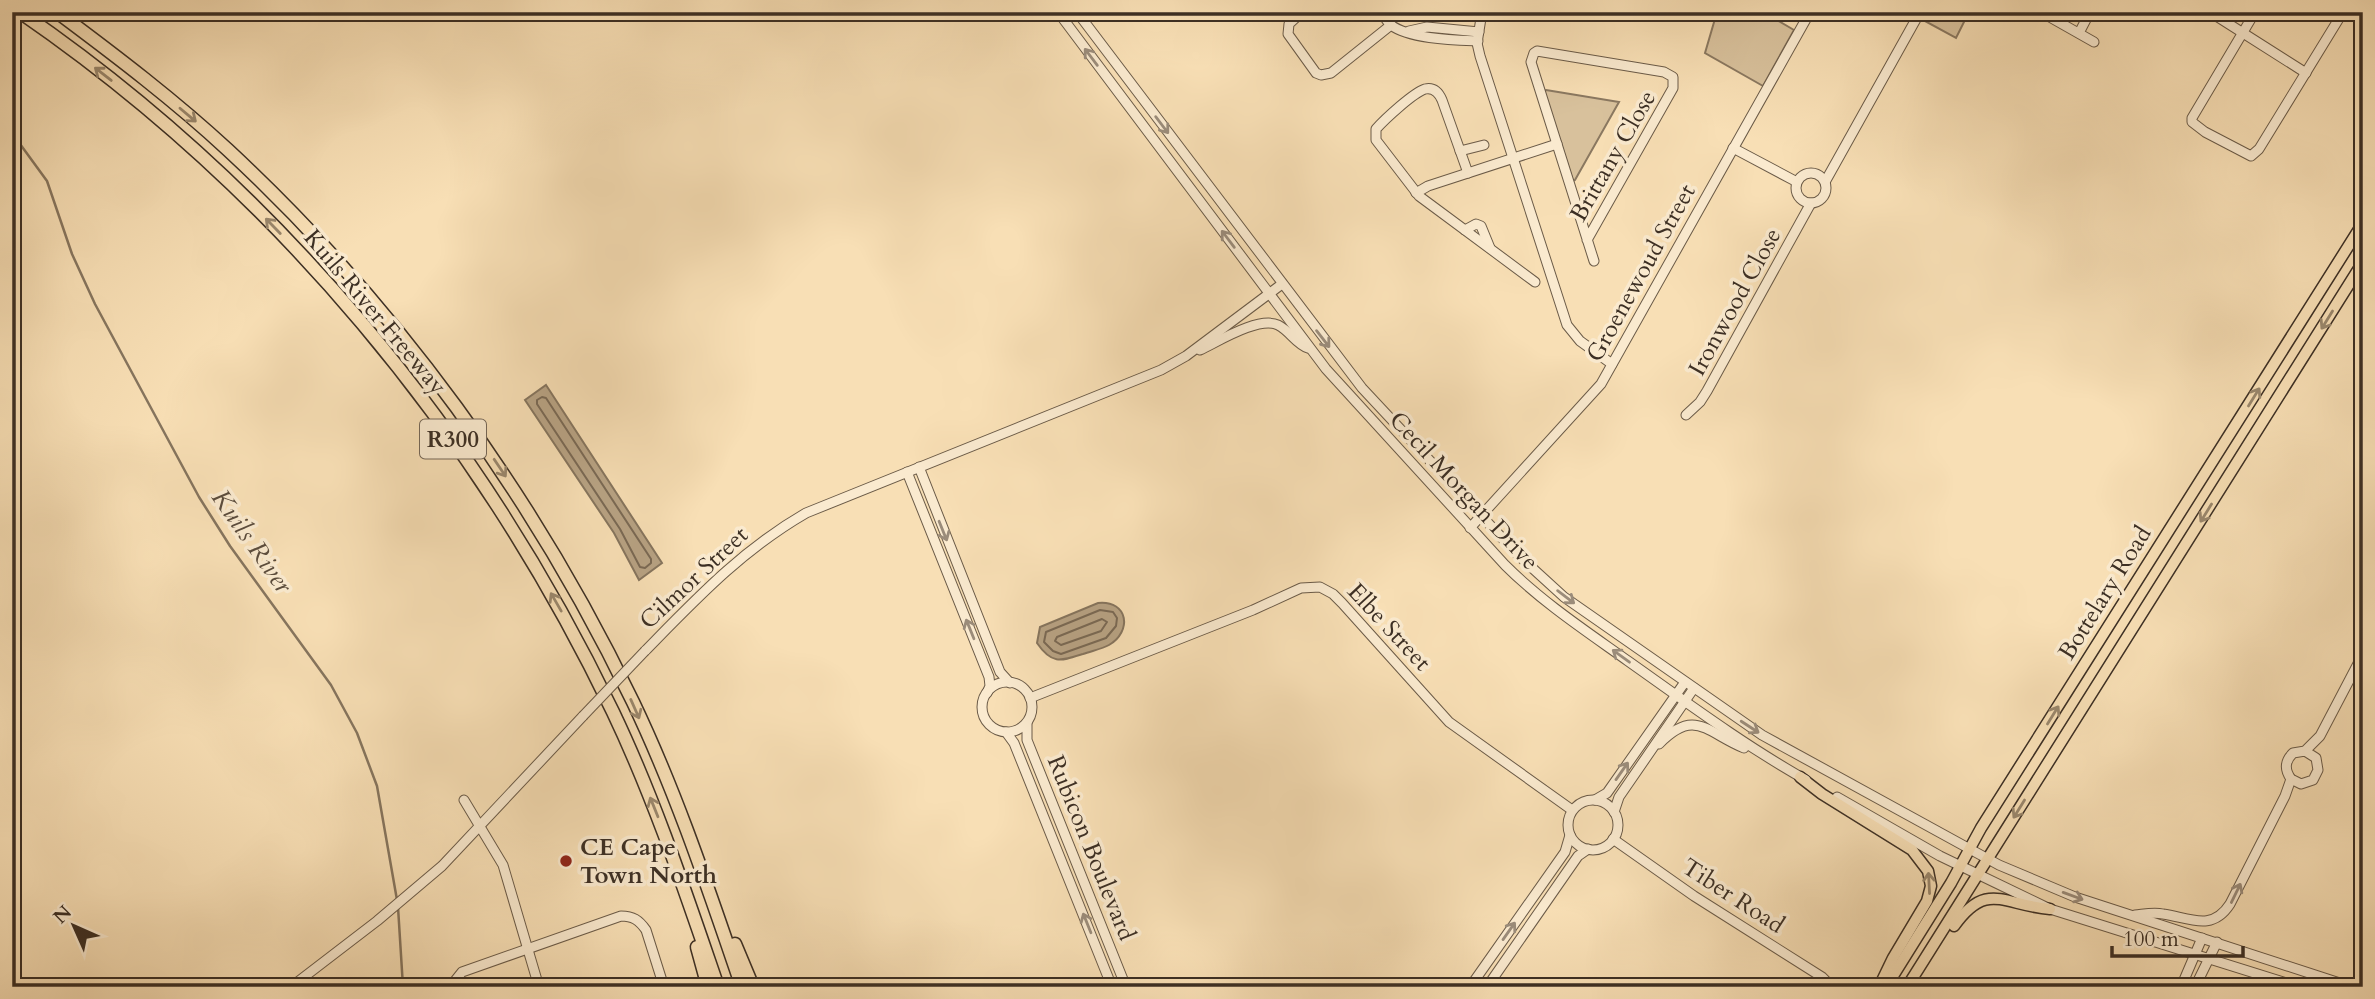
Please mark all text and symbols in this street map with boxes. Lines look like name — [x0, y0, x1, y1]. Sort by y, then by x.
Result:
one-way arrow — [1084, 49, 1099, 67]
one-way arrow — [95, 67, 113, 82]
street label: Brittany Close — [1562, 84, 1664, 228]
one-way arrow — [179, 107, 197, 123]
one-way arrow — [1155, 116, 1170, 134]
street label: Groenewoud Street — [1578, 178, 1704, 368]
one-way arrow — [264, 217, 281, 234]
street label: Kuils River Freeway — [296, 222, 454, 402]
street label: Ironwood Close — [1681, 222, 1789, 382]
one-way arrow — [1221, 230, 1236, 249]
one-way arrow — [2319, 309, 2333, 329]
one-way arrow — [1315, 329, 1330, 347]
one-way arrow — [2247, 388, 2261, 407]
street label: Cecil Morgan Drive — [1382, 404, 1546, 578]
road number: R300 — [420, 420, 486, 458]
one-way arrow — [493, 458, 507, 477]
water label: Kuils River — [203, 482, 301, 601]
one-way arrow — [2199, 502, 2213, 522]
street label: Cilmor Street — [632, 519, 756, 637]
one-way arrow — [938, 519, 951, 541]
street label: Bottelary Road — [2051, 519, 2160, 666]
street label: Elbe Street — [1340, 576, 1438, 678]
one-way arrow — [1556, 589, 1575, 604]
one-way arrow — [549, 593, 563, 613]
one-way arrow — [962, 619, 975, 641]
one-way arrow — [1612, 648, 1631, 663]
one-way arrow — [629, 698, 642, 719]
one-way arrow — [2046, 706, 2061, 725]
one-way arrow — [1740, 720, 1759, 734]
street label: Rubicon Boulevard — [1039, 751, 1143, 946]
one-way arrow — [1615, 762, 1629, 781]
one-way arrow — [646, 797, 659, 819]
one-way arrow — [2011, 798, 2025, 818]
place label: CE Cape Town North — [580, 831, 717, 892]
street label: Tiber Road — [1675, 851, 1791, 942]
marker: CE Cape Town North — [558, 853, 574, 869]
one-way arrow — [1922, 872, 1935, 895]
one-way arrow — [2229, 883, 2243, 904]
north arrow — [38, 890, 108, 960]
one-way arrow — [2061, 890, 2083, 903]
text: N — [48, 899, 78, 930]
one-way arrow — [1079, 913, 1092, 935]
scale bar — [2112, 915, 2244, 959]
one-way arrow — [1502, 922, 1516, 941]
text: 100 m — [2123, 925, 2179, 954]

